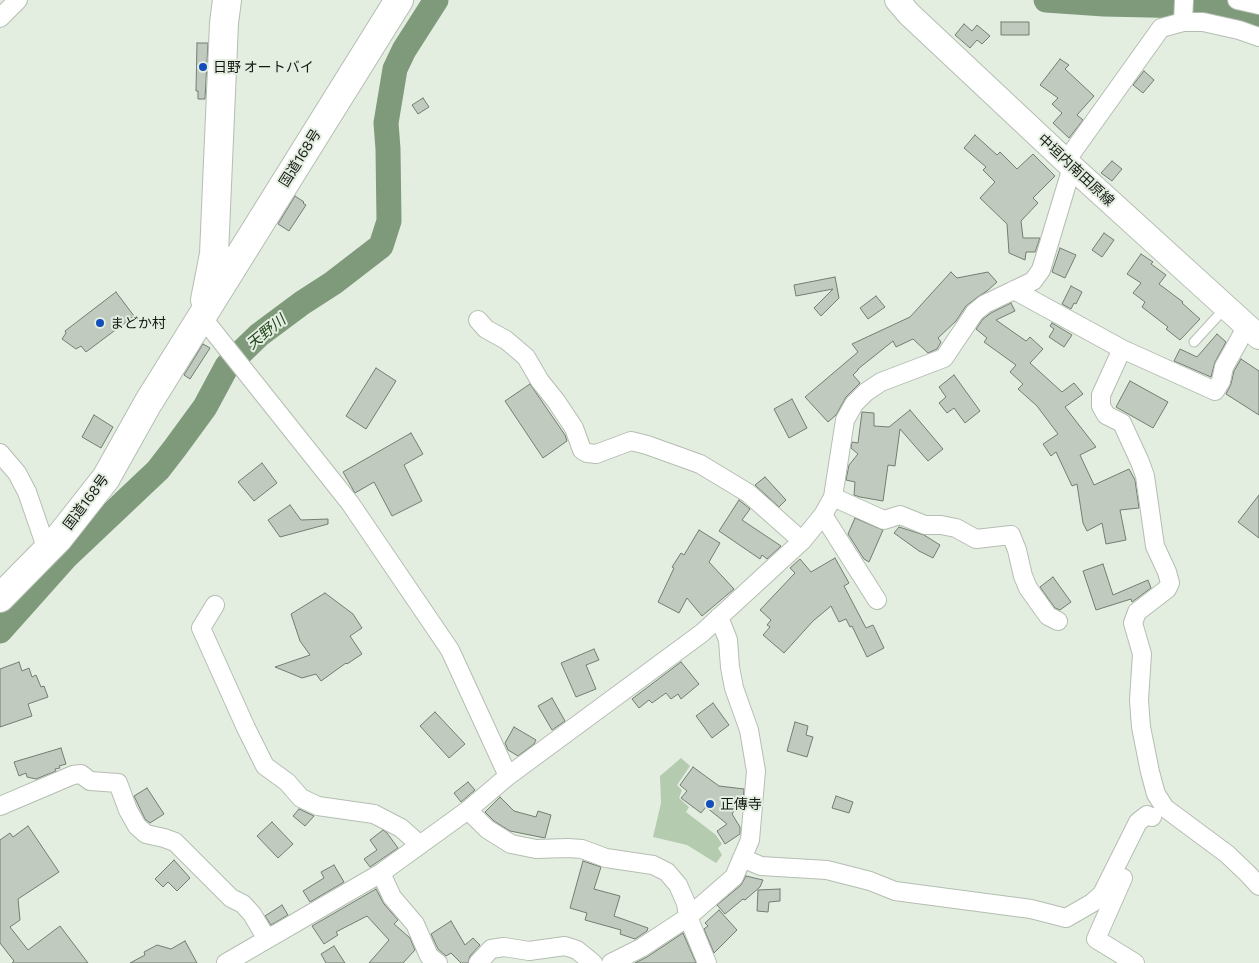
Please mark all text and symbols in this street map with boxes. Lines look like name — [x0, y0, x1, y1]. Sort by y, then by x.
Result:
place label: 日野 オートバイ — [213, 59, 314, 75]
marker: 日野 オートバイ — [197, 61, 209, 73]
street label: 国道168号 — [276, 126, 324, 190]
street label: 中垣内南田原線 — [1034, 130, 1118, 210]
water label: 天野川 — [243, 311, 289, 353]
place label: まどか村 — [110, 315, 166, 331]
marker: まどか村 — [94, 317, 106, 329]
street label: 国道168号 — [60, 471, 112, 533]
place label: 正傳寺 — [720, 796, 762, 812]
marker: 正傳寺 — [704, 798, 716, 810]

